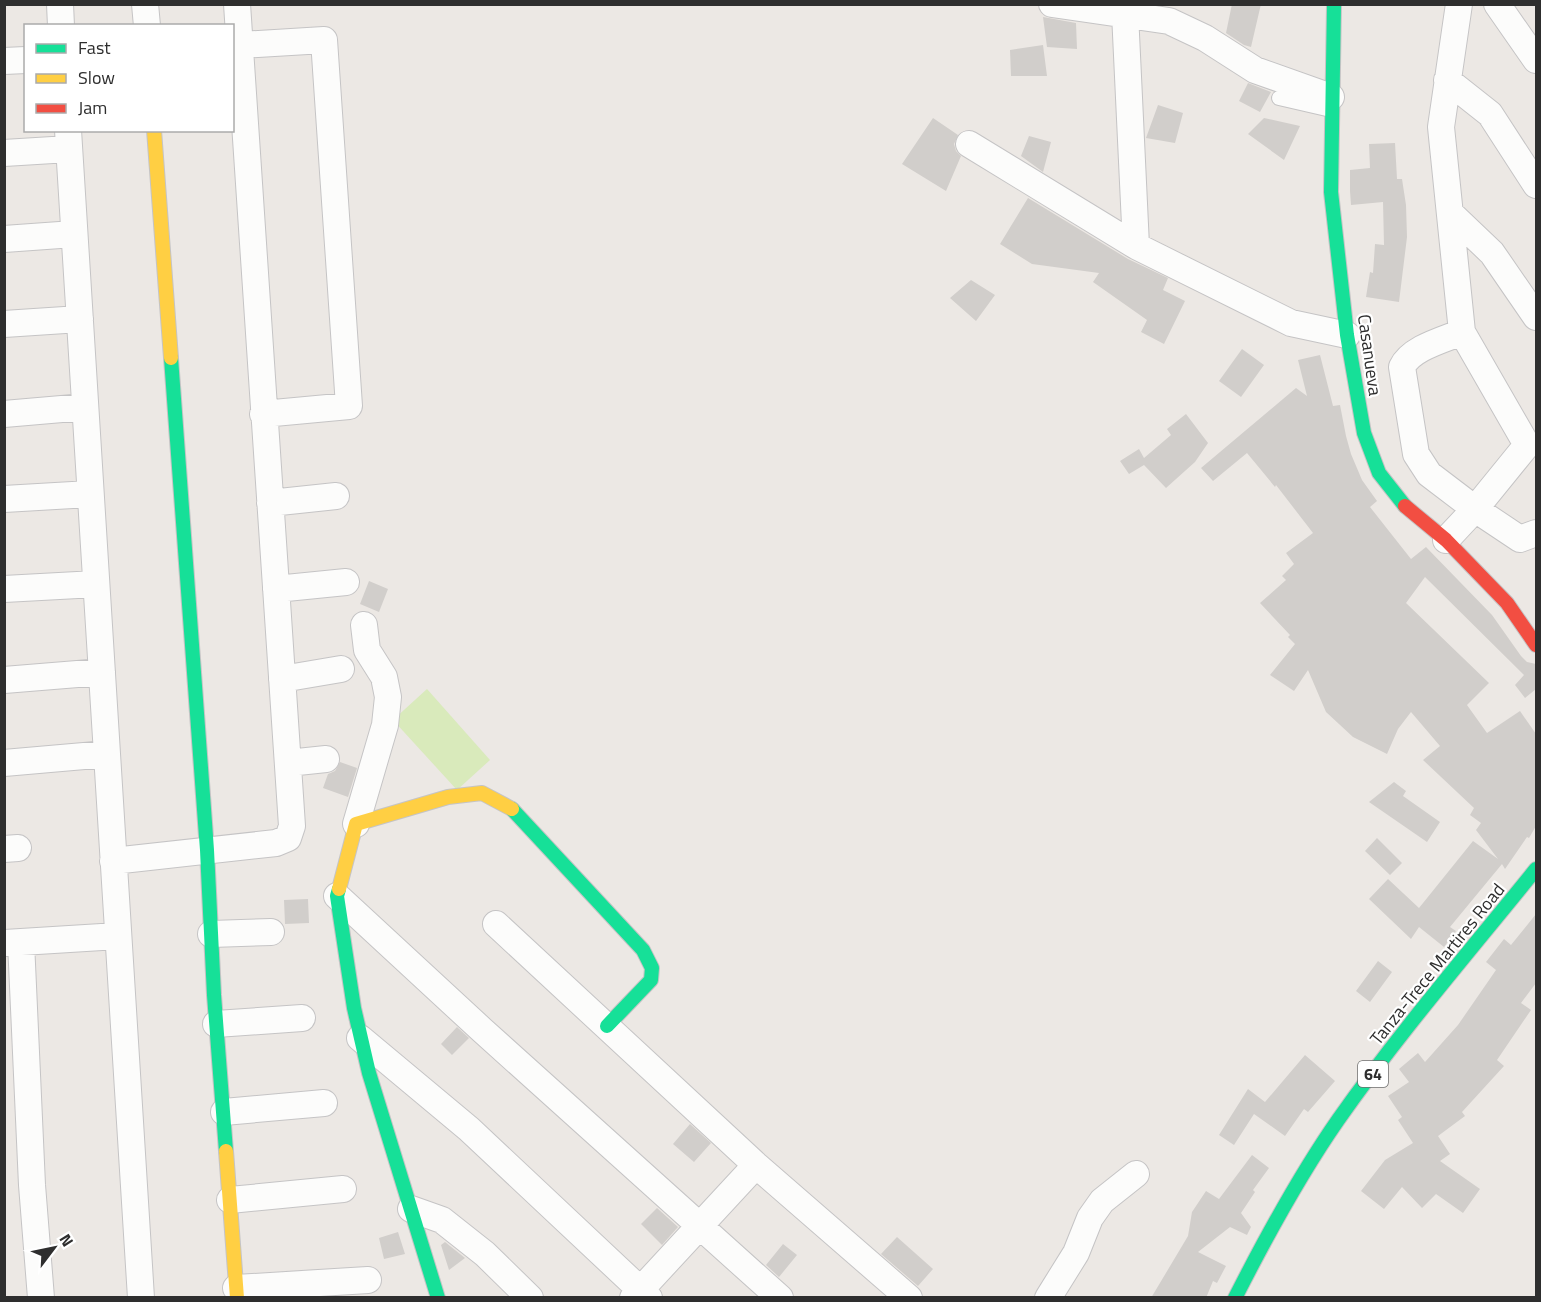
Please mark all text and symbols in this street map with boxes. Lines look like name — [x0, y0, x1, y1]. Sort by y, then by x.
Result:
legend — [24, 24, 234, 132]
text: Fast — [78, 34, 111, 61]
text: Slow — [78, 64, 115, 91]
text: Jam — [78, 94, 107, 121]
street label: Casanueva — [1351, 313, 1389, 397]
street label: Tanza-Trece Martires Road — [1363, 877, 1511, 1051]
road number: 64 — [1358, 1061, 1388, 1087]
north arrow — [24, 1218, 84, 1278]
text: N — [54, 1229, 80, 1251]

